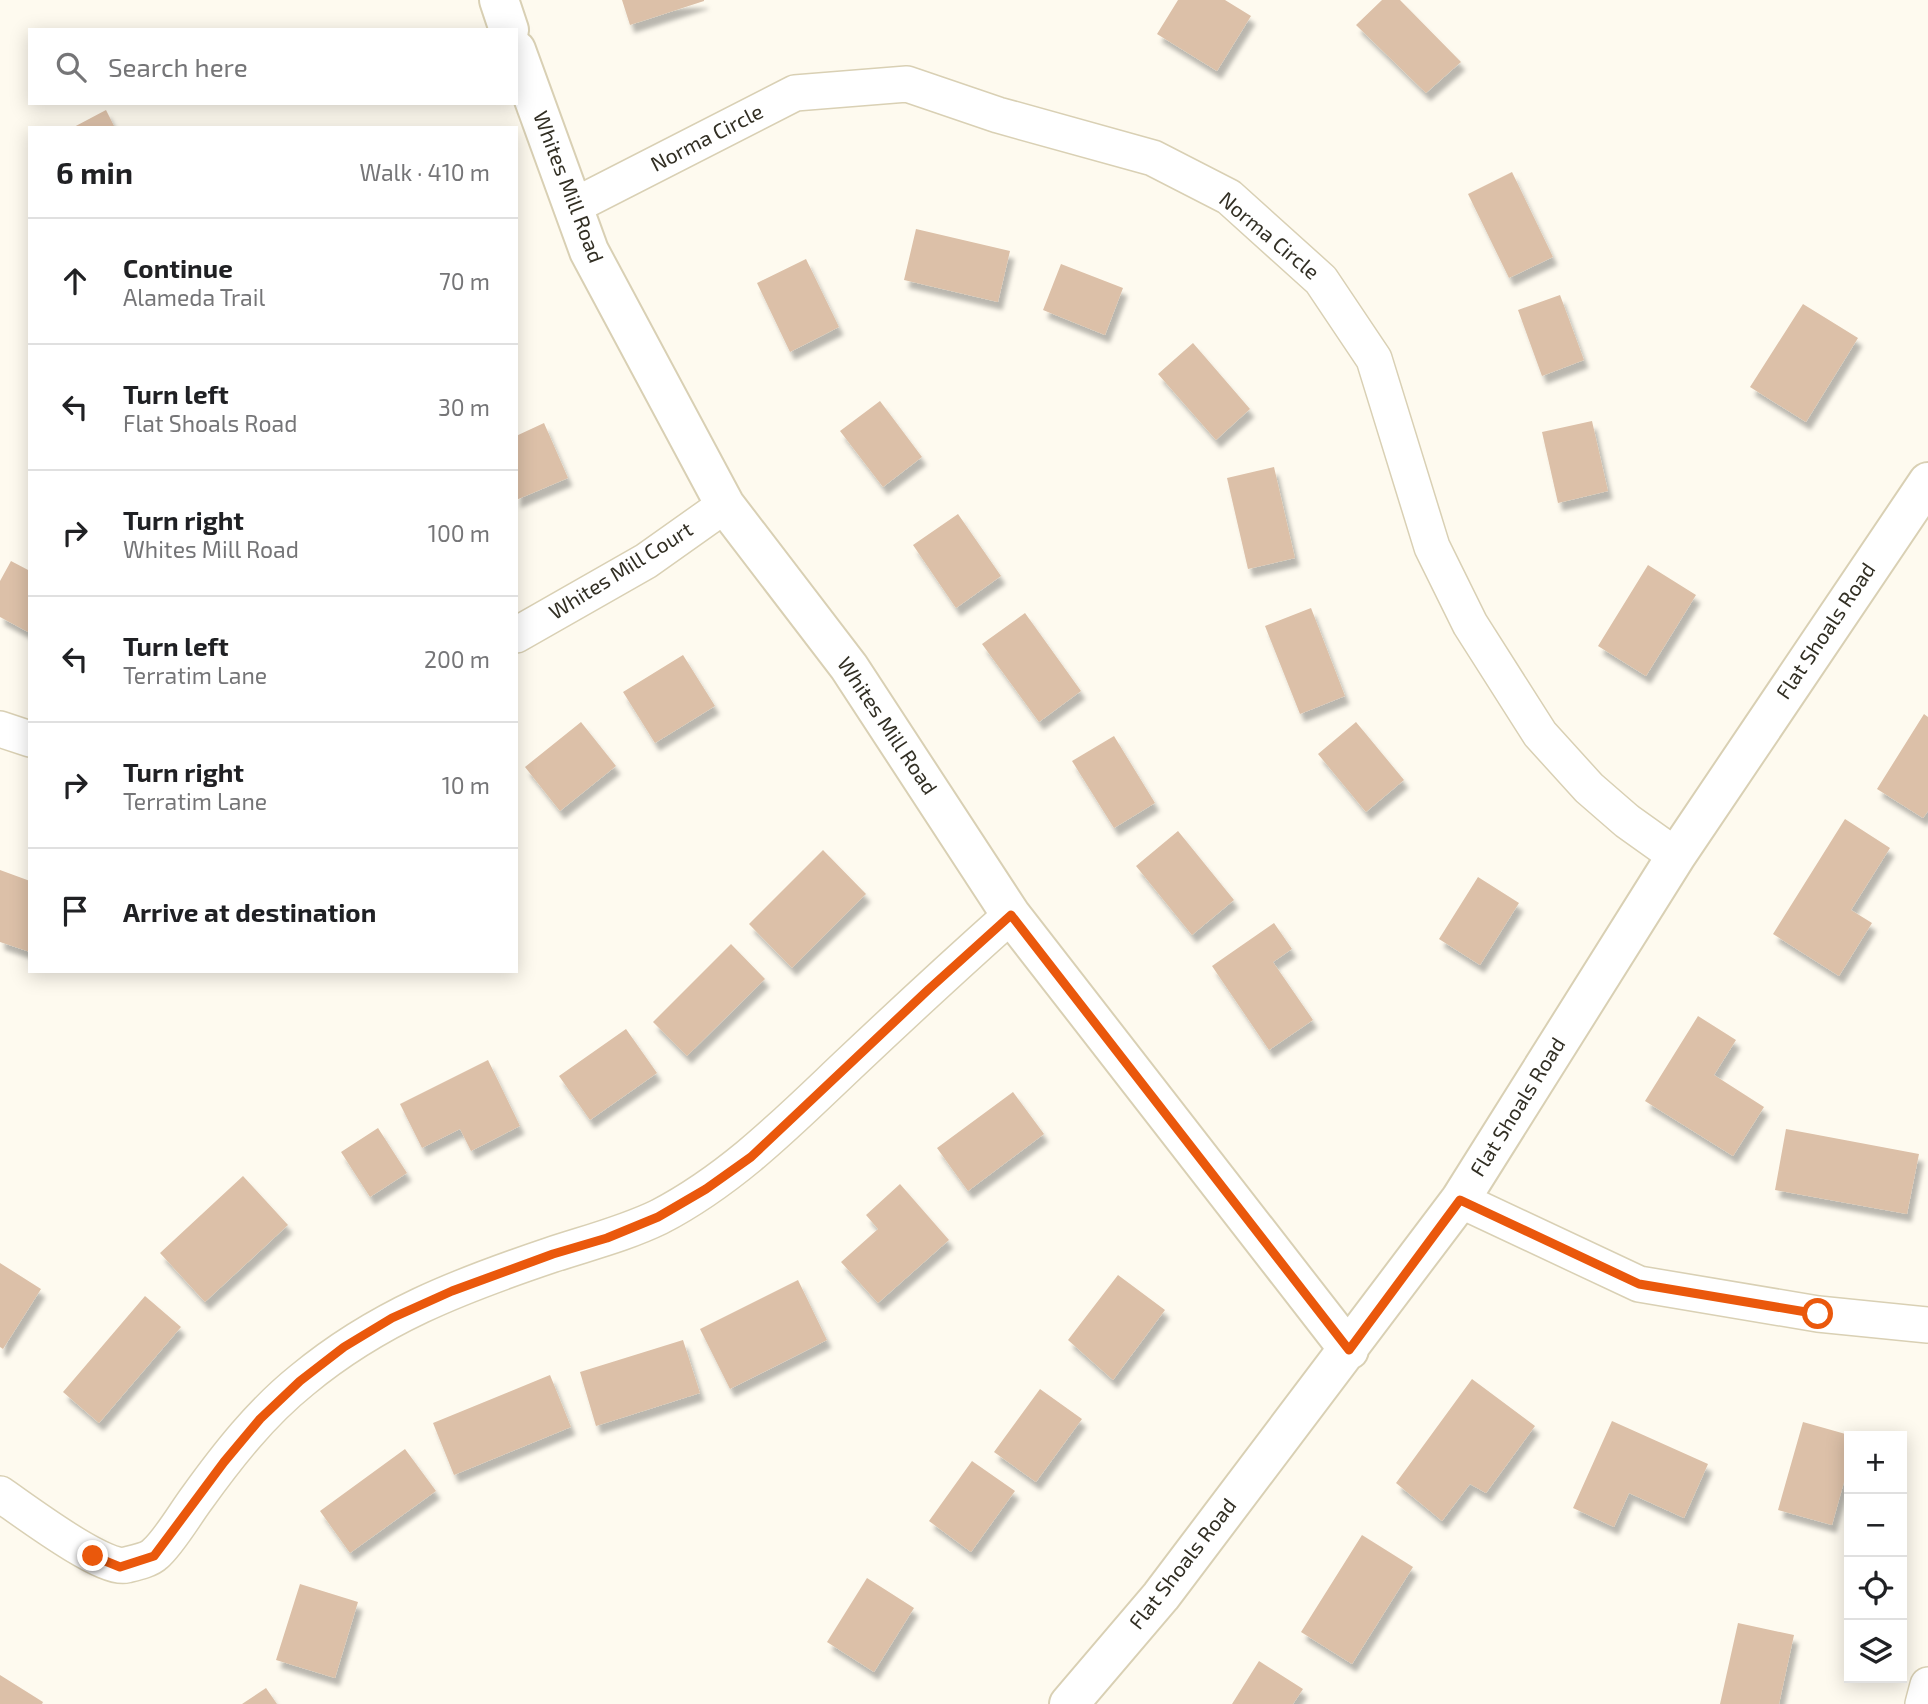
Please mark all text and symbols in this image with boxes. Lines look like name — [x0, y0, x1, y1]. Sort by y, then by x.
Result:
search box — [28, 28, 518, 105]
icon: search — [52, 48, 90, 86]
text: Search here — [108, 51, 248, 82]
street label: Norma Circle — [646, 98, 767, 176]
street label: Whites Mill Road — [529, 107, 610, 266]
text: 6 min — [56, 154, 133, 190]
text: Walk · 410 m — [359, 158, 490, 186]
street label: Norma Circle — [1215, 186, 1325, 284]
text: Continue — [123, 252, 233, 283]
icon: ahead — [56, 262, 94, 300]
text: 70 m — [439, 267, 490, 295]
text: Alameda Trail — [123, 283, 265, 311]
text: Turn left — [123, 378, 229, 409]
icon: left — [56, 388, 94, 426]
text: 30 m — [438, 393, 490, 421]
text: Flat Shoals Road — [123, 409, 297, 437]
text: Turn right — [123, 504, 244, 535]
icon: right — [56, 514, 94, 552]
street label: Whites Mill Court — [544, 516, 697, 624]
text: 100 m — [428, 519, 490, 547]
text: Whites Mill Road — [123, 535, 299, 563]
street label: Flat Shoals Road — [1770, 557, 1880, 703]
text: Turn left — [123, 630, 229, 661]
icon: left — [56, 640, 94, 678]
text: 200 m — [424, 645, 490, 673]
street label: Whites Mill Road — [833, 652, 944, 799]
text: Terratim Lane — [123, 661, 267, 689]
text: Turn right — [123, 756, 244, 787]
icon: right — [56, 766, 94, 804]
text: 10 m — [442, 771, 490, 799]
text: Terratim Lane — [123, 787, 267, 815]
icon: arrive — [56, 892, 94, 930]
text: Arrive at destination — [123, 896, 376, 927]
street label: Flat Shoals Road — [1464, 1032, 1570, 1180]
route start — [1802, 1298, 1833, 1329]
map controls — [1844, 1431, 1907, 1683]
button: + — [1844, 1431, 1907, 1494]
street label: Flat Shoals Road — [1123, 1493, 1241, 1633]
button: − — [1844, 1494, 1907, 1557]
route end — [77, 1540, 108, 1571]
button: locate — [1844, 1557, 1907, 1620]
button: layers — [1844, 1620, 1907, 1683]

